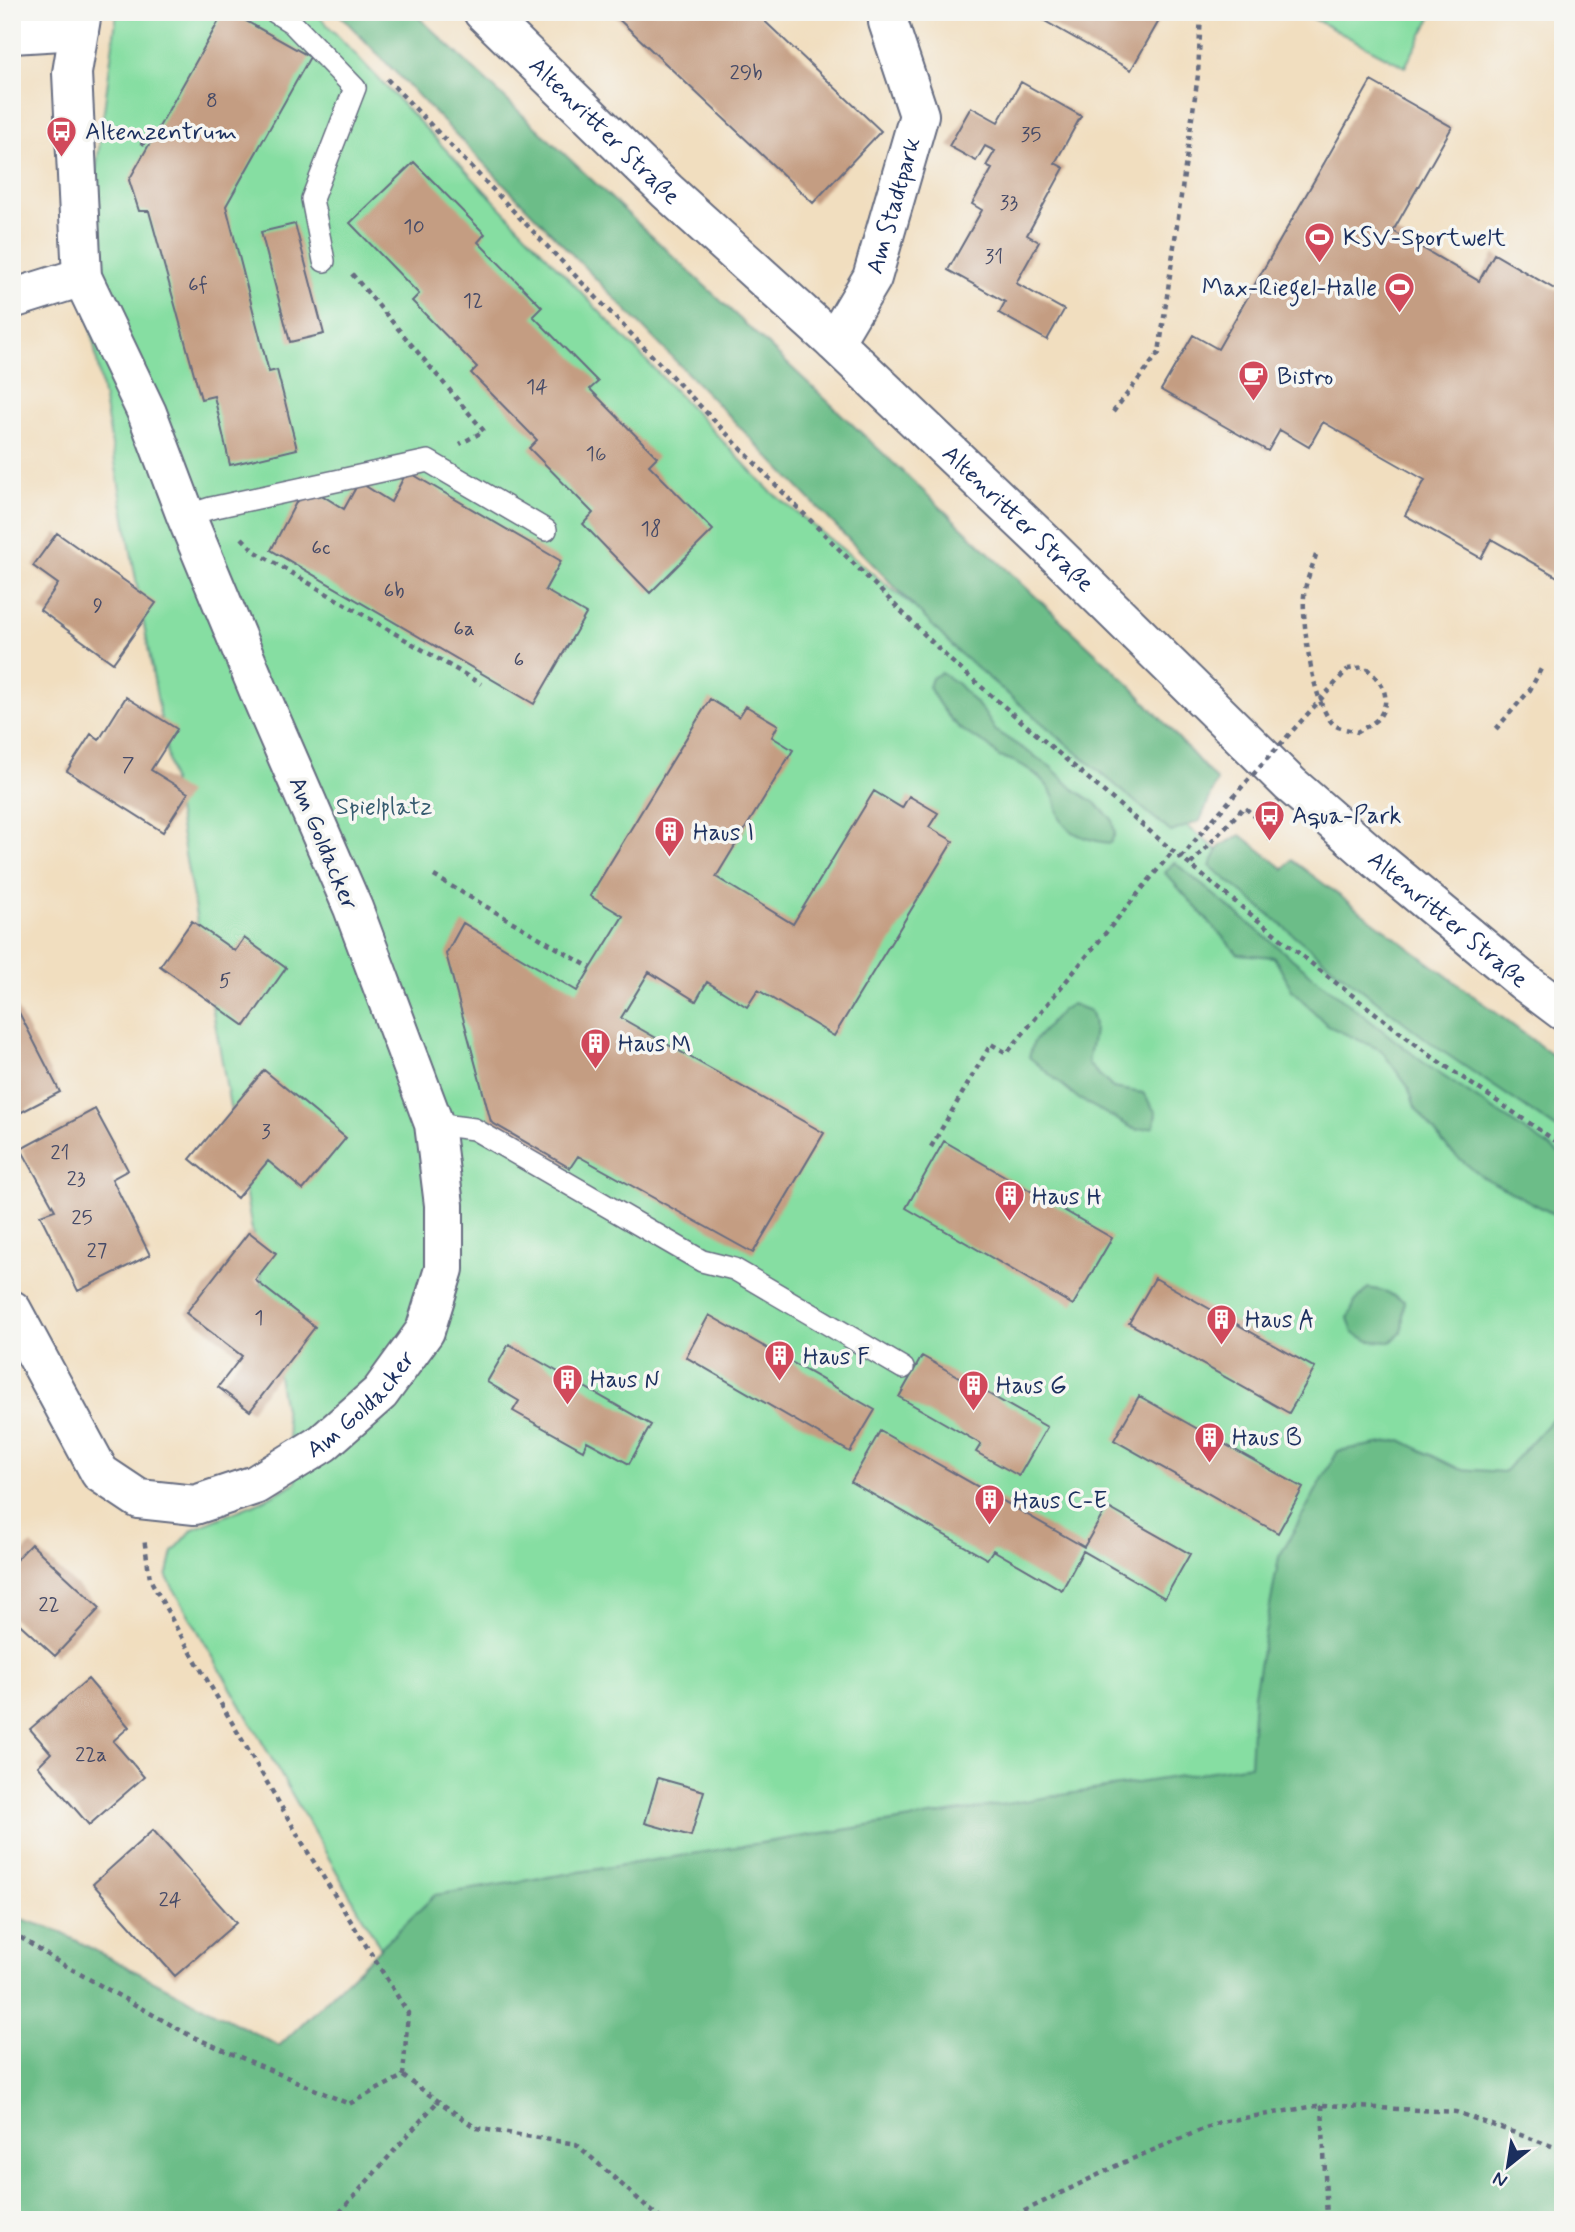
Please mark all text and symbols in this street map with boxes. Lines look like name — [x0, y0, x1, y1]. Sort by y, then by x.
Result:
street label: Altenritter Straße — [522, 51, 686, 212]
house number: 29b — [729, 59, 763, 87]
house number: 8 — [206, 87, 218, 115]
bus stop icon: Altenzentrum — [45, 114, 79, 158]
place label: Altenzentrum — [85, 117, 237, 148]
house number: 35 — [1021, 121, 1041, 149]
street label: Am Stadtpark — [860, 134, 929, 278]
house number: 33 — [1000, 189, 1018, 217]
house number: 10 — [403, 213, 425, 241]
sports icon: KSV-Sportwelt — [1303, 220, 1337, 264]
place label: KSV-Sportwelt — [1343, 223, 1506, 254]
house number: 31 — [985, 243, 1003, 271]
sports icon: Max-Riegel-Halle — [1383, 270, 1417, 314]
house number: 6f — [188, 271, 208, 299]
place label: Max-Riegel-Halle — [1202, 273, 1377, 307]
house number: 12 — [463, 287, 483, 315]
cafe icon: Bistro — [1237, 359, 1271, 403]
place label: Bistro — [1277, 362, 1333, 393]
house number: 14 — [526, 373, 548, 401]
street label: Altenritter Straße — [935, 439, 1100, 600]
house number: 16 — [586, 440, 607, 468]
house number: 18 — [641, 515, 661, 543]
house number: 6c — [311, 534, 331, 562]
house number: 6b — [383, 577, 405, 605]
house number: 9 — [93, 592, 103, 620]
house number: 6a — [453, 615, 475, 643]
house number: 6 — [514, 646, 524, 674]
house number: 7 — [122, 751, 135, 779]
street label: Am Goldacker — [281, 772, 365, 915]
park label: Spielplatz — [336, 792, 432, 823]
bus stop icon: Aqua-Park — [1252, 798, 1286, 842]
place label: Aqua-Park — [1292, 801, 1401, 832]
building icon: Haus I — [653, 815, 687, 859]
place label: Haus I — [693, 818, 754, 849]
street label: Altenritter Straße — [1361, 845, 1534, 996]
house number: 5 — [219, 967, 231, 995]
building icon: Haus M — [578, 1026, 612, 1070]
place label: Haus M — [618, 1029, 692, 1060]
house number: 3 — [261, 1118, 271, 1146]
house number: 21 — [50, 1139, 70, 1167]
house number: 23 — [66, 1165, 86, 1193]
building icon: Haus H — [992, 1179, 1026, 1223]
place label: Haus H — [1032, 1182, 1102, 1213]
house number: 25 — [71, 1204, 93, 1232]
house number: 27 — [87, 1237, 107, 1265]
building icon: Haus A — [1205, 1302, 1239, 1346]
house number: 1 — [254, 1304, 264, 1332]
place label: Haus A — [1245, 1305, 1315, 1336]
building icon: Haus F — [763, 1339, 797, 1383]
place label: Haus F — [803, 1342, 870, 1373]
street label: Am Goldacker — [301, 1345, 423, 1466]
building icon: Haus N — [550, 1362, 584, 1406]
place label: Haus N — [590, 1365, 660, 1396]
building icon: Haus G — [956, 1368, 990, 1412]
place label: Haus G — [996, 1371, 1067, 1402]
building icon: Haus B — [1192, 1420, 1226, 1464]
place label: Haus B — [1232, 1423, 1302, 1454]
building icon: Haus C-E — [973, 1483, 1007, 1527]
place label: Haus C-E — [1013, 1486, 1107, 1517]
house number: 22 — [38, 1591, 60, 1619]
house number: 22a — [75, 1741, 107, 1769]
house number: 24 — [158, 1886, 182, 1914]
north arrow — [1474, 2130, 1544, 2200]
text: N — [1489, 2165, 1512, 2193]

